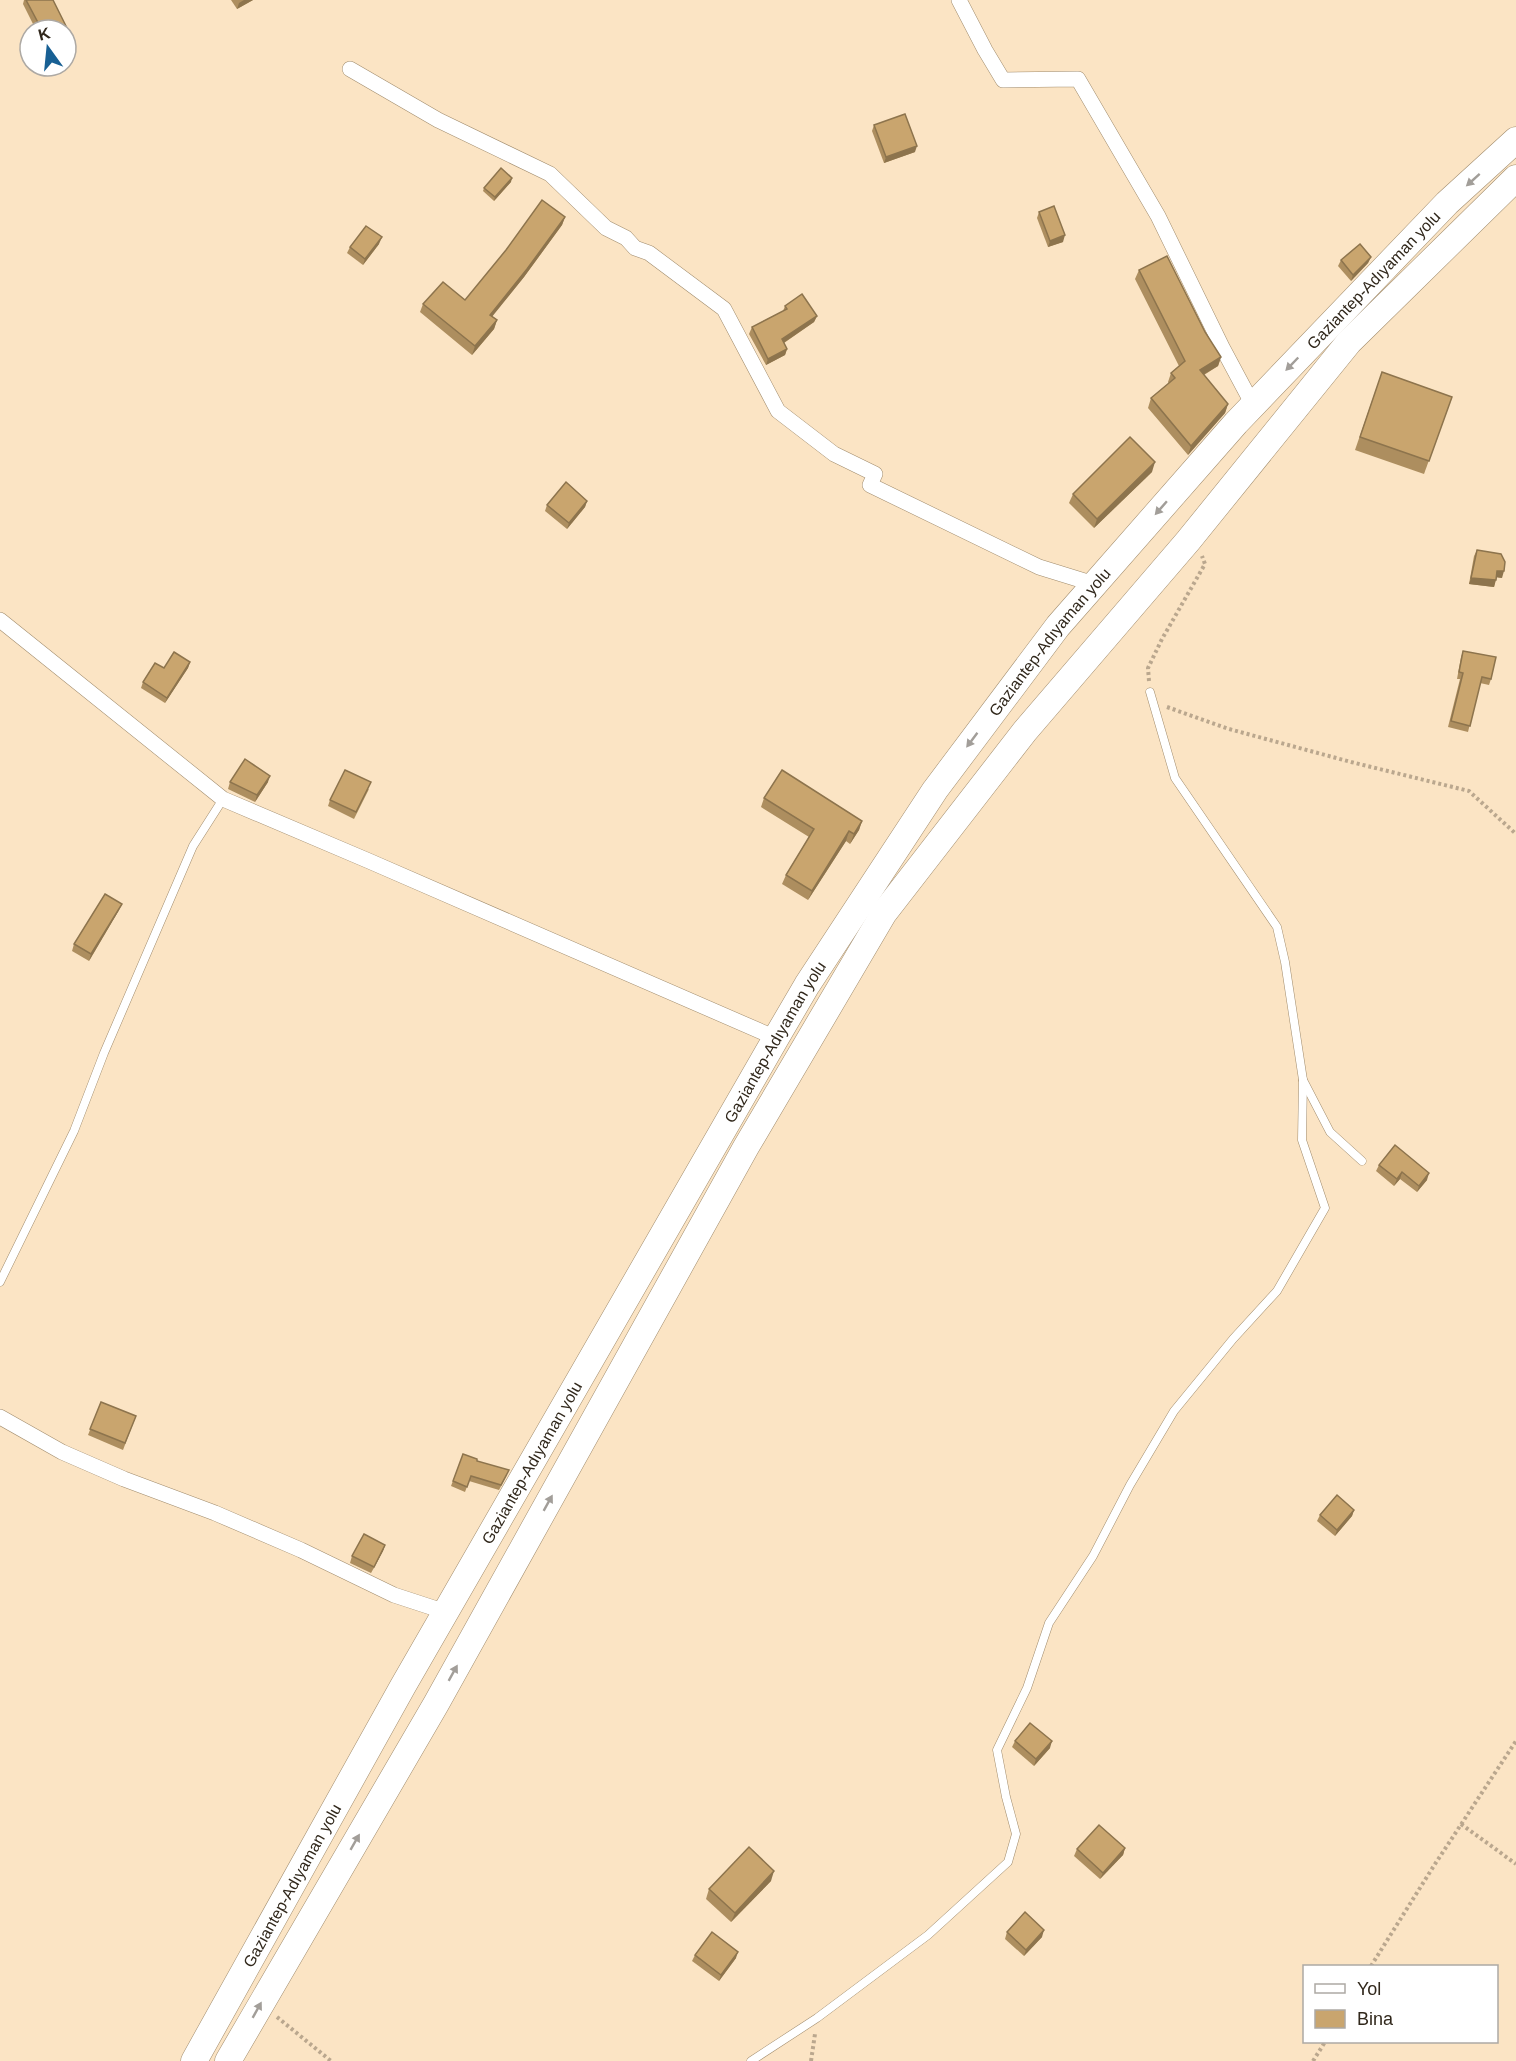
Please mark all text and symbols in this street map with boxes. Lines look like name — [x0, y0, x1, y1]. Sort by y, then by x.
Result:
north arrow — [18, 18, 78, 78]
text: K — [36, 24, 52, 44]
one-way arrow — [1466, 172, 1480, 186]
street label: Gaziantep-Adıyaman yolu — [1303, 207, 1443, 352]
one-way arrow — [1286, 357, 1300, 371]
one-way arrow — [1155, 500, 1168, 515]
street label: Gaziantep-Adıyaman yolu — [985, 564, 1113, 719]
one-way arrow — [966, 733, 978, 748]
street label: Gaziantep-Adıyaman yolu — [721, 958, 829, 1126]
street label: Gaziantep-Adıyaman yolu — [478, 1379, 585, 1547]
one-way arrow — [543, 1494, 553, 1511]
one-way arrow — [448, 1664, 458, 1681]
street label: Gaziantep-Adıyaman yolu — [240, 1801, 344, 1970]
one-way arrow — [350, 1834, 361, 1850]
legend — [1303, 1965, 1498, 2043]
text: Yol — [1357, 1979, 1381, 1999]
one-way arrow — [251, 2002, 262, 2018]
text: Bina — [1357, 2009, 1394, 2029]

